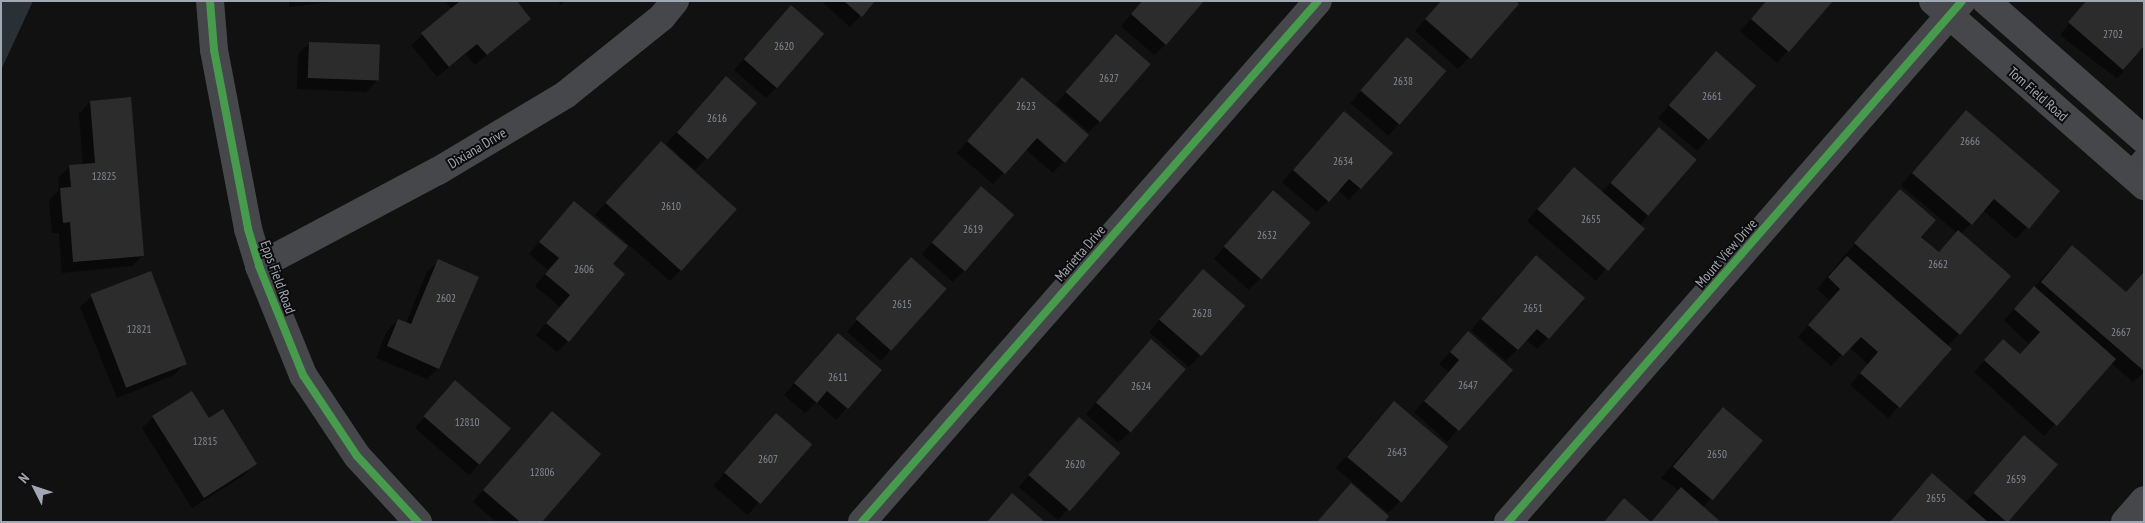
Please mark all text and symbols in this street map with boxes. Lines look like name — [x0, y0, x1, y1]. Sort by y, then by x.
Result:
house number: 2702 — [2103, 27, 2123, 41]
house number: 2620 — [774, 39, 794, 53]
street label: Tom Field Road — [2005, 63, 2071, 125]
house number: 2627 — [1099, 71, 1119, 85]
house number: 2638 — [1393, 74, 1413, 88]
house number: 2661 — [1702, 89, 1722, 103]
house number: 2623 — [1016, 99, 1036, 113]
house number: 2616 — [707, 111, 727, 125]
street label: Dixiana Drive — [445, 124, 509, 172]
house number: 2666 — [1960, 134, 1980, 148]
house number: 2634 — [1333, 154, 1353, 168]
house number: 12825 — [92, 169, 116, 183]
house number: 2610 — [661, 199, 681, 213]
house number: 2655 — [1581, 212, 1601, 226]
street label: Mount View Drive — [1691, 215, 1761, 291]
street label: Marietta Drive — [1051, 221, 1109, 285]
house number: 2619 — [963, 222, 983, 236]
house number: 2632 — [1257, 228, 1277, 242]
street label: Epps Field Road — [257, 238, 299, 316]
house number: 2662 — [1928, 257, 1948, 271]
house number: 2606 — [574, 262, 594, 276]
house number: 2602 — [436, 291, 456, 305]
house number: 2615 — [892, 297, 912, 311]
house number: 2651 — [1523, 301, 1543, 315]
house number: 2628 — [1192, 306, 1212, 320]
house number: 12821 — [127, 322, 151, 336]
house number: 2667 — [2111, 325, 2131, 339]
house number: 2611 — [828, 370, 848, 384]
house number: 2647 — [1458, 378, 1478, 392]
house number: 2624 — [1131, 379, 1151, 393]
house number: 12810 — [455, 415, 479, 429]
house number: 12815 — [193, 434, 217, 448]
house number: 2643 — [1387, 445, 1407, 459]
house number: 2650 — [1707, 447, 1727, 461]
house number: 2607 — [758, 452, 778, 466]
house number: 2620 — [1065, 457, 1085, 471]
north arrow — [10, 463, 60, 513]
house number: 12806 — [530, 465, 554, 479]
text: N — [14, 469, 33, 487]
house number: 2659 — [2006, 472, 2026, 486]
house number: 2655 — [1926, 491, 1946, 505]

